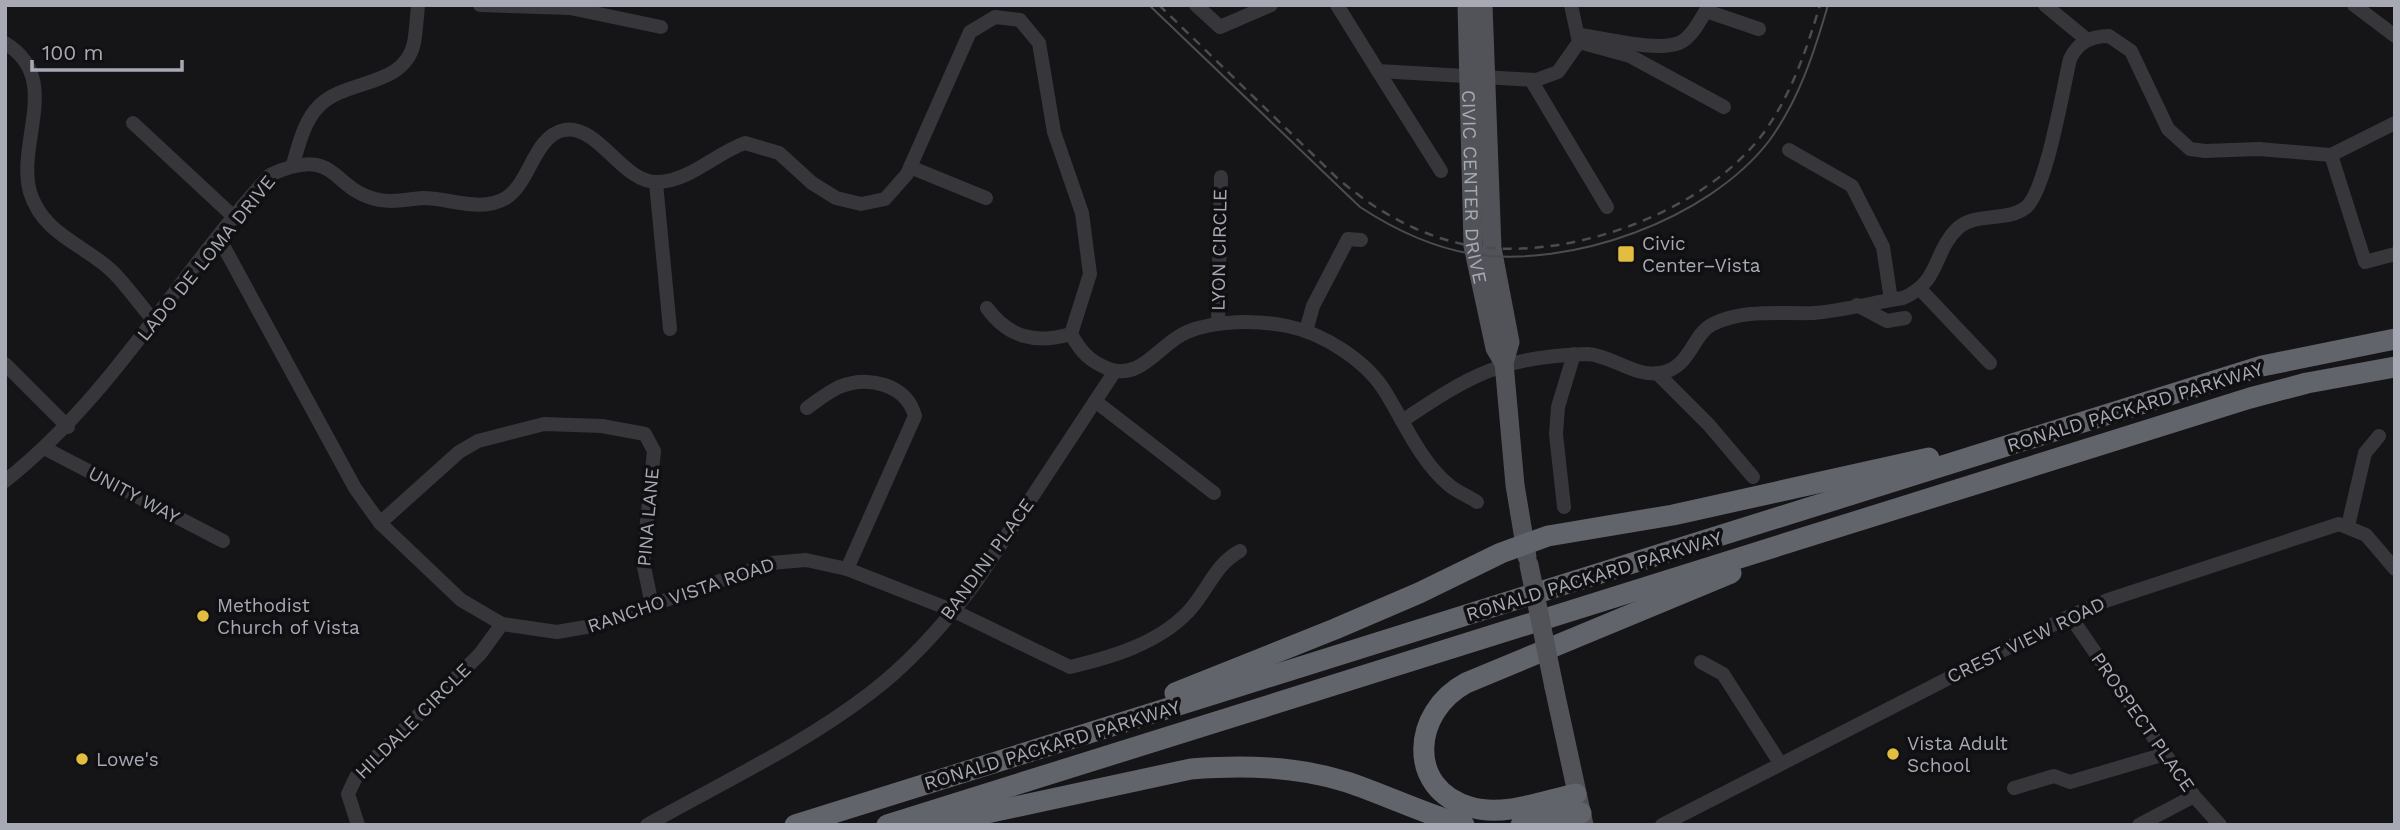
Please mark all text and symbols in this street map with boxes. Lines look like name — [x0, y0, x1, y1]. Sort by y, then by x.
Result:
scale bar — [32, 28, 182, 72]
text: 100 m — [42, 40, 104, 65]
street label: CIVIC CENTER DRIVE — [1458, 89, 1492, 286]
street label: LADO DE LOMA DRIVE — [132, 170, 280, 346]
street label: LYON CIRCLE — [1206, 189, 1232, 311]
place label: Civic Center–Vista — [1642, 232, 1761, 277]
marker: Civic Center–Vista — [1616, 244, 1636, 264]
street label: RONALD PACKARD PARKWAY — [2004, 357, 2266, 457]
street label: UNITY WAY — [84, 461, 184, 529]
street label: PINA LANE — [632, 466, 664, 568]
street label: BANDINI PLACE — [935, 494, 1039, 624]
street label: RONALD PACKARD PARKWAY — [1463, 526, 1725, 626]
street label: RANCHO VISTA ROAD — [584, 552, 778, 638]
street label: CREST VIEW ROAD — [1943, 592, 2109, 688]
place label: Methodist Church of Vista — [217, 594, 360, 639]
marker: Methodist Church of Vista — [195, 608, 211, 624]
street label: PROSPECT PLACE — [2086, 648, 2200, 796]
street label: HILDALE CIRCLE — [350, 658, 476, 784]
street label: RONALD PACKARD PARKWAY — [921, 695, 1183, 795]
place label: Vista Adult School — [1907, 732, 2008, 777]
marker: Vista Adult School — [1885, 746, 1901, 762]
place label: Lowe's — [96, 748, 159, 771]
marker: Lowe's — [74, 751, 90, 767]

